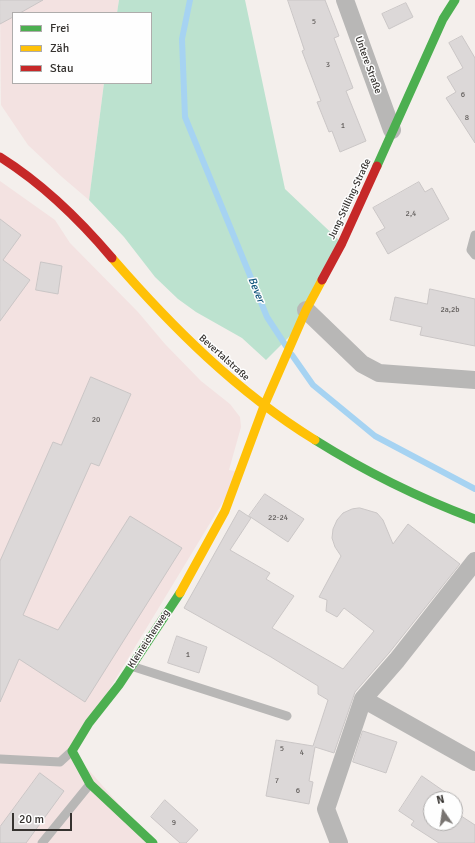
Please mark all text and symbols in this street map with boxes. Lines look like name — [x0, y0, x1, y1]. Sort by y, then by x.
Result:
legend — [12, 12, 152, 84]
house number: 5 — [312, 17, 316, 27]
text: Frei — [50, 21, 69, 36]
street label: Untere Straße — [352, 35, 384, 95]
text: Zäh — [50, 41, 69, 56]
house number: 3 — [326, 60, 330, 70]
text: Stau — [50, 61, 74, 76]
house number: 6 — [461, 90, 465, 100]
house number: 8 — [465, 113, 469, 123]
house number: 1 — [341, 121, 345, 131]
street label: Jung-Stilling-Straße — [326, 157, 374, 241]
house number: 2,4 — [406, 209, 416, 219]
water label: Bever — [245, 275, 267, 305]
house number: 2a,2b — [440, 305, 460, 315]
street label: Bevertalstraße — [196, 332, 252, 384]
house number: 20 — [92, 415, 100, 425]
house number: 22-24 — [268, 513, 288, 523]
street label: Kleineichenweg — [126, 607, 172, 671]
house number: 1 — [186, 650, 190, 660]
house number: 5 — [280, 744, 284, 754]
house number: 4 — [300, 748, 304, 758]
house number: 7 — [275, 776, 279, 786]
house number: 6 — [296, 786, 300, 796]
north arrow — [423, 791, 463, 831]
text: N — [435, 793, 446, 807]
scale bar — [14, 805, 74, 831]
text: 20 m — [19, 812, 44, 827]
house number: 9 — [172, 818, 176, 828]

